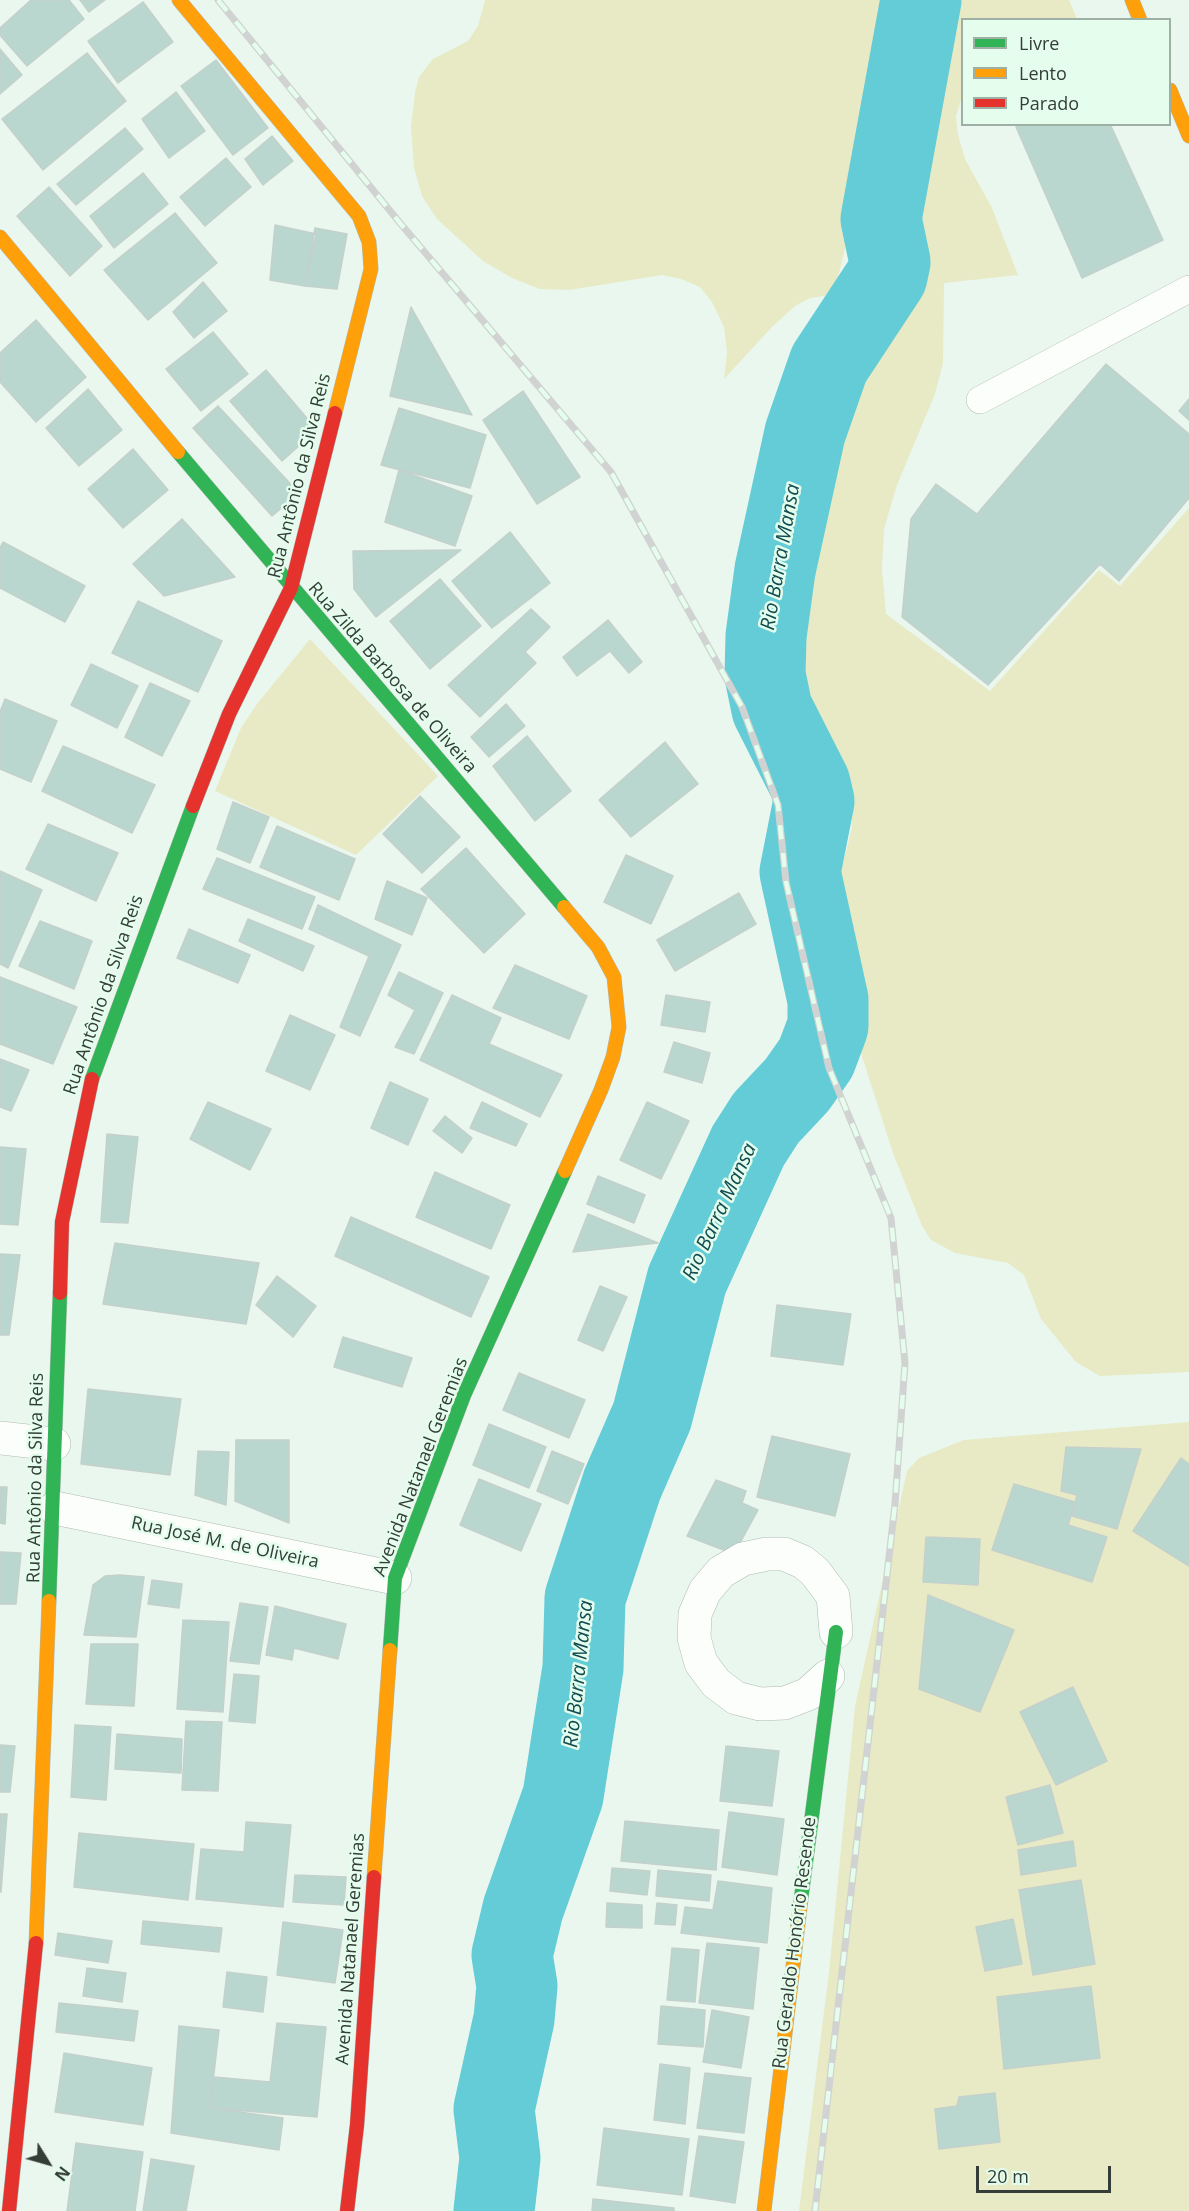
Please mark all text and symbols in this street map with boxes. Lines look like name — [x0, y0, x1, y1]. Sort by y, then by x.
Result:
legend — [961, 18, 1171, 126]
text: Livre — [1019, 31, 1059, 55]
text: Lento — [1019, 61, 1067, 85]
text: Parado — [1019, 91, 1079, 115]
street label: Rua Antônio da Silva Reis — [264, 371, 336, 581]
water label: Rio Barra Mansa — [756, 482, 806, 632]
street label: Rua Zilda Barbosa de Oliveira — [303, 578, 481, 778]
street label: Rua Antônio da Silva Reis — [60, 892, 148, 1098]
water label: Rio Barra Mansa — [678, 1140, 762, 1284]
street label: Avenida Natanael Geremias — [369, 1355, 473, 1579]
street label: Rua Antônio da Silva Reis — [23, 1373, 49, 1583]
street label: Rua José M. de Oliveira — [129, 1513, 321, 1573]
water label: Rio Barra Mansa — [559, 1599, 599, 1749]
street label: Rua Geraldo Honório Resende — [769, 1816, 821, 2070]
street label: Avenida Natanael Geremias — [332, 1832, 370, 2066]
north arrow — [18, 2133, 78, 2193]
scale bar — [979, 2154, 1114, 2192]
text: N — [50, 2162, 75, 2186]
text: 20 m — [987, 2164, 1029, 2188]

